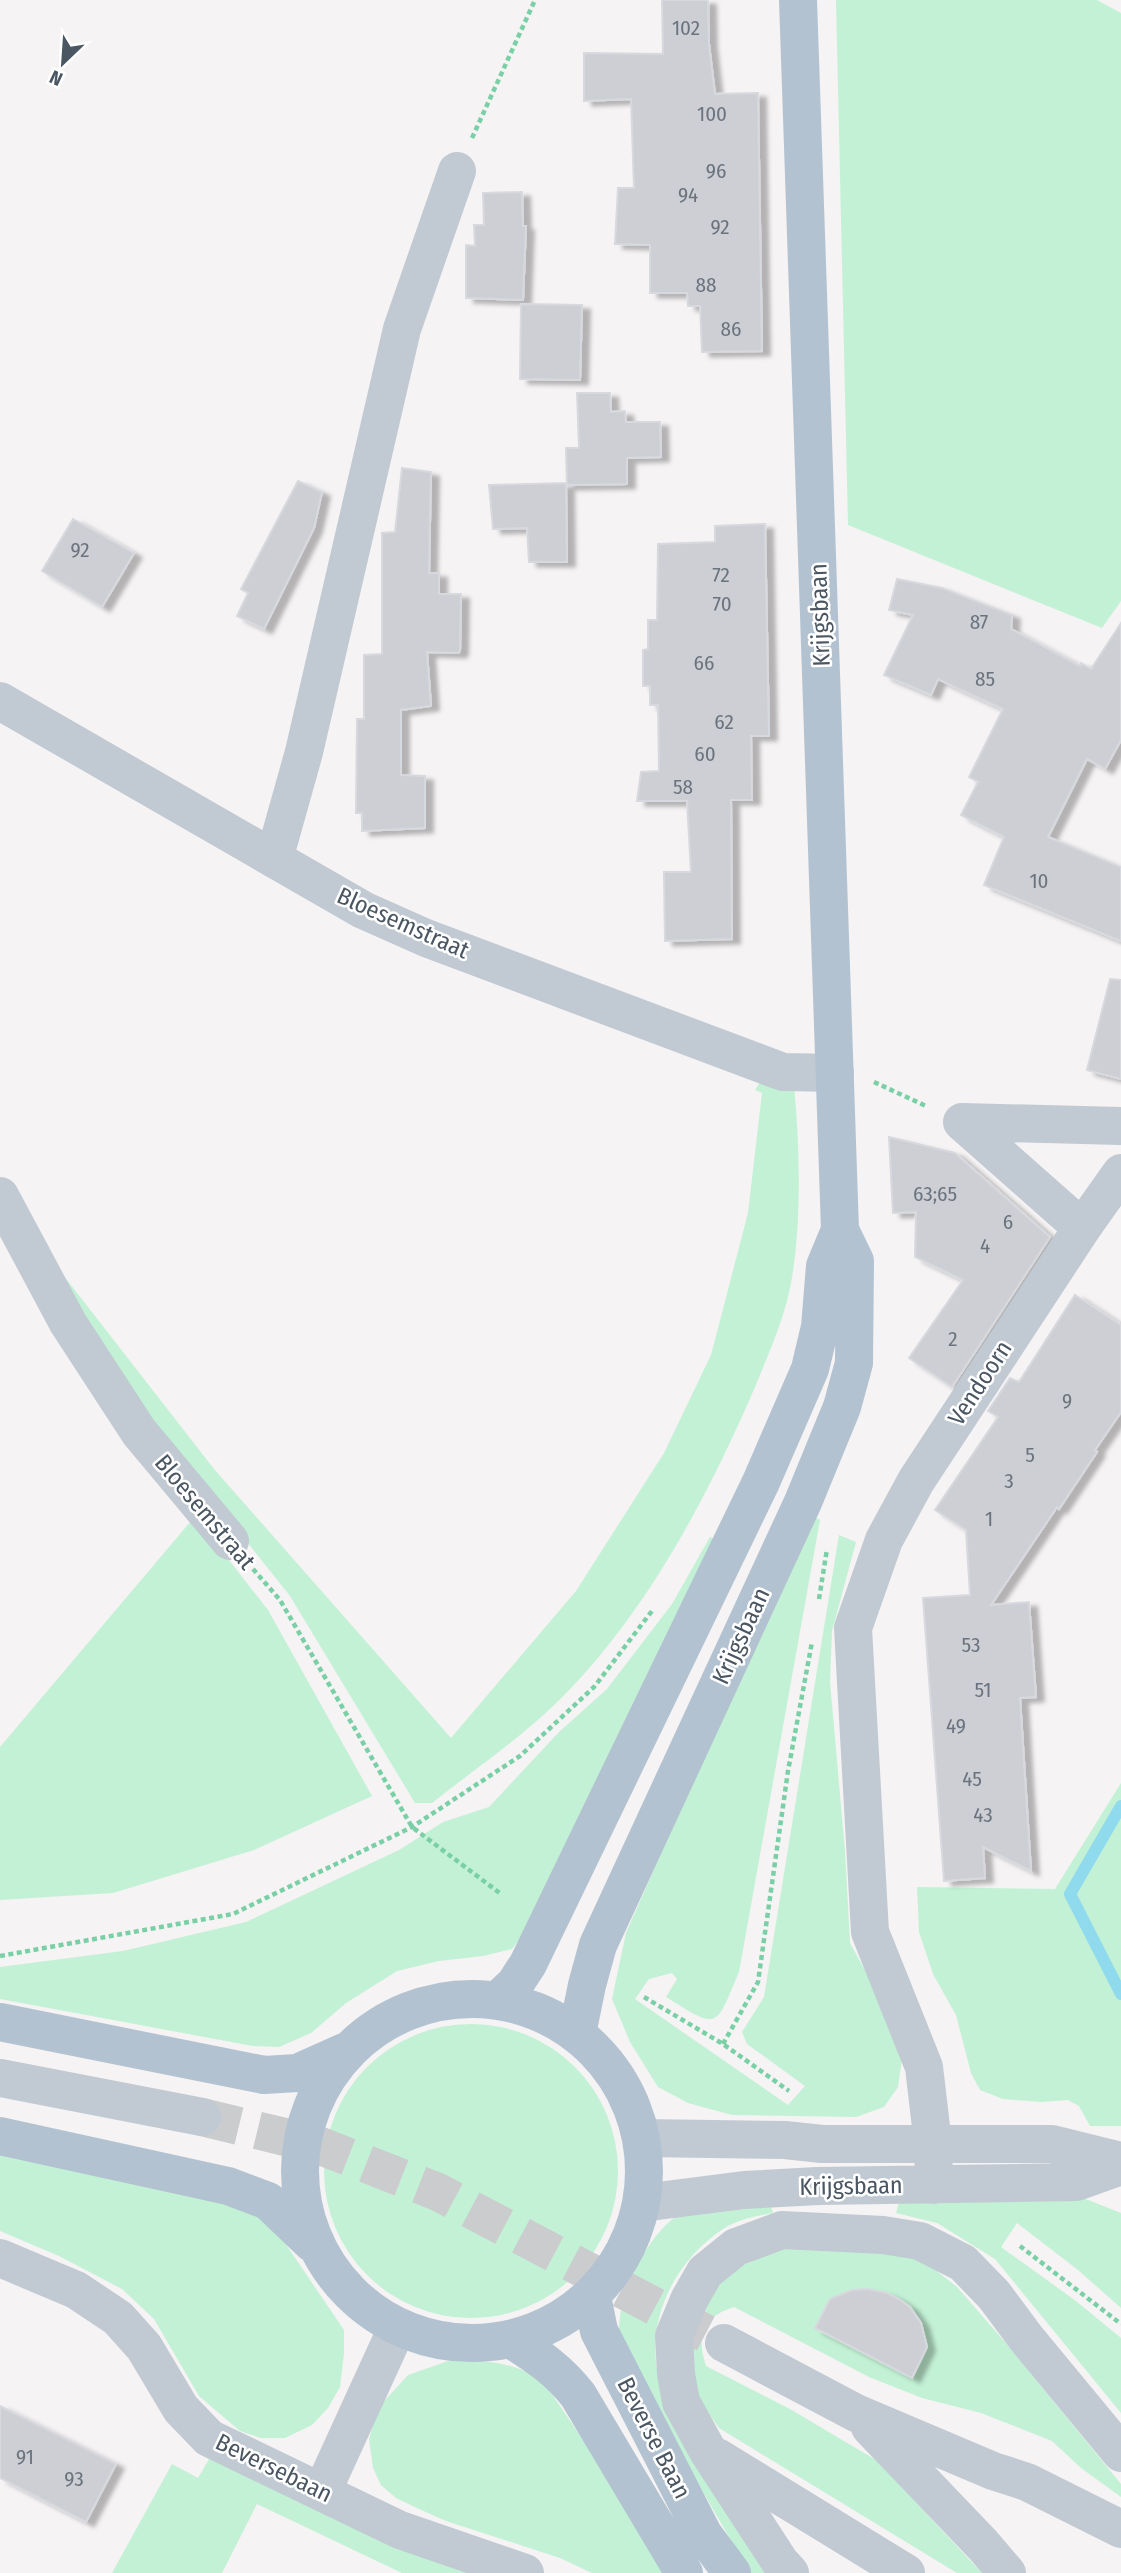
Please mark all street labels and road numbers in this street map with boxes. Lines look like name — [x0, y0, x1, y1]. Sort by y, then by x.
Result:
street label: Krijgsbaan — [804, 563, 836, 667]
street label: Bloesemstraat — [333, 881, 473, 965]
street label: Vendoorn — [942, 1335, 1018, 1431]
street label: Bloesemstraat — [149, 1449, 261, 1575]
street label: Krijgsbaan — [707, 1583, 775, 1689]
street label: Krijgsbaan — [799, 2171, 903, 2201]
street label: Beverse Baan — [611, 2373, 697, 2503]
street label: Beversebaan — [211, 2428, 337, 2508]

